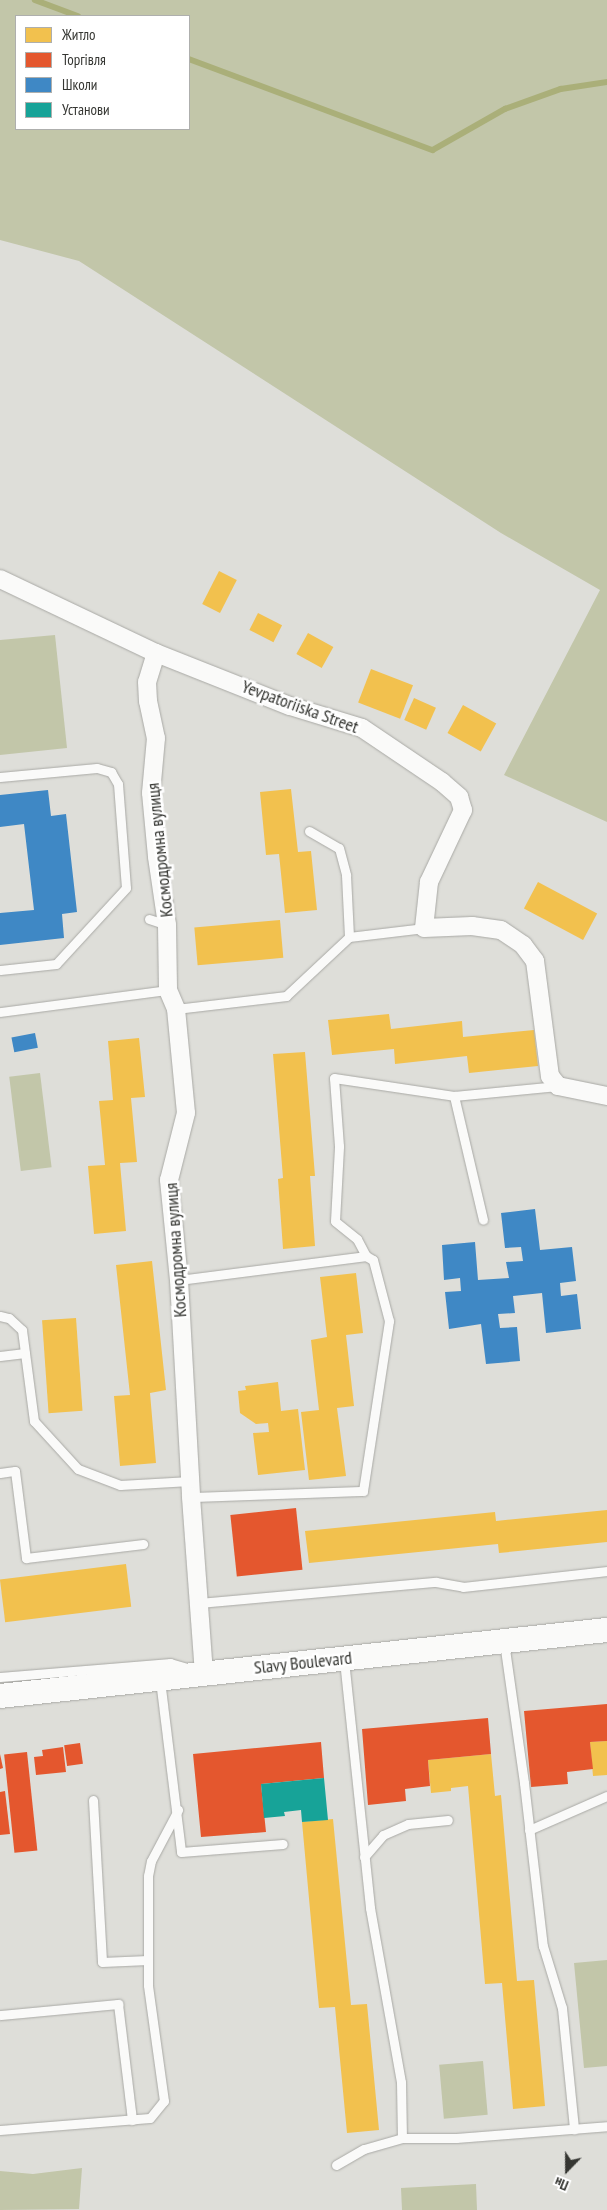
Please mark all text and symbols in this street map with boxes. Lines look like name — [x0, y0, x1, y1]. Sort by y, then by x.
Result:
legend — [15, 15, 190, 130]
text: Житло — [62, 25, 96, 44]
text: Торгівля — [62, 50, 106, 69]
text: Школи — [62, 75, 97, 94]
text: Установи — [62, 100, 110, 119]
street label: Yevpatoriiska Street — [239, 676, 361, 738]
street label: Космодромна вулиця — [142, 782, 178, 918]
street label: Космодромна вулиця — [161, 1182, 191, 1318]
street label: Slavy Boulevard — [253, 1647, 353, 1679]
north arrow — [542, 2145, 592, 2195]
text: Пн — [552, 2173, 571, 2195]

